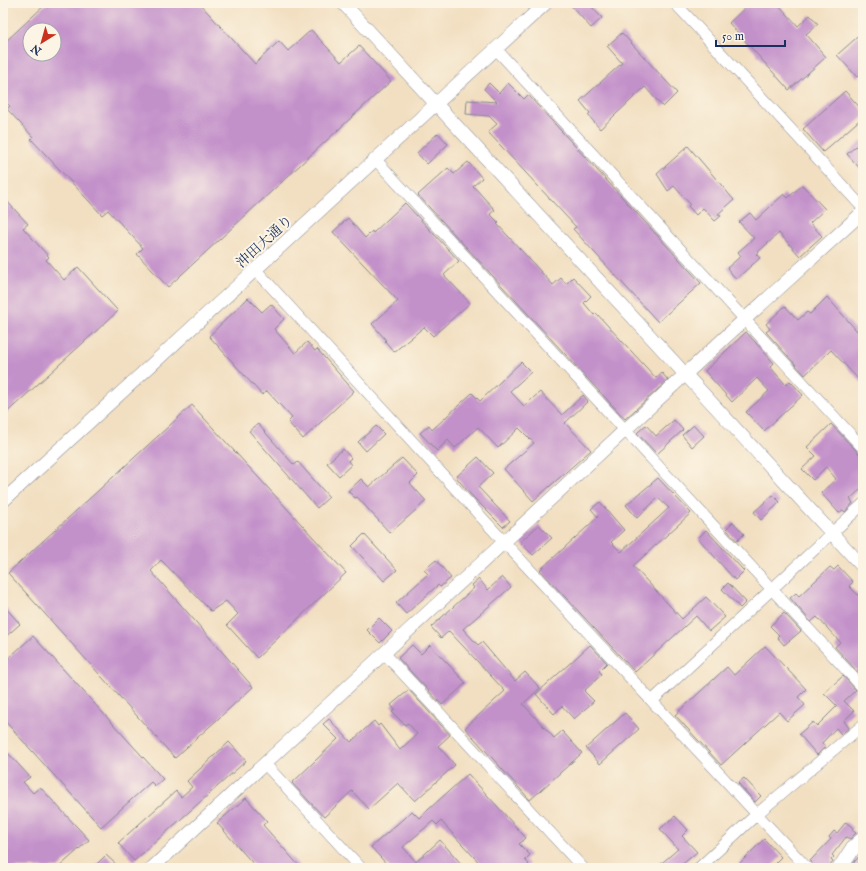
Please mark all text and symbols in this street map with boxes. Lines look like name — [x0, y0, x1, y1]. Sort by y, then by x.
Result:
north arrow — [22, 22, 62, 62]
scale bar — [716, 22, 785, 48]
text: 50 m — [722, 29, 744, 44]
text: N — [28, 40, 45, 58]
street label: 沖田大通り — [233, 212, 297, 272]

